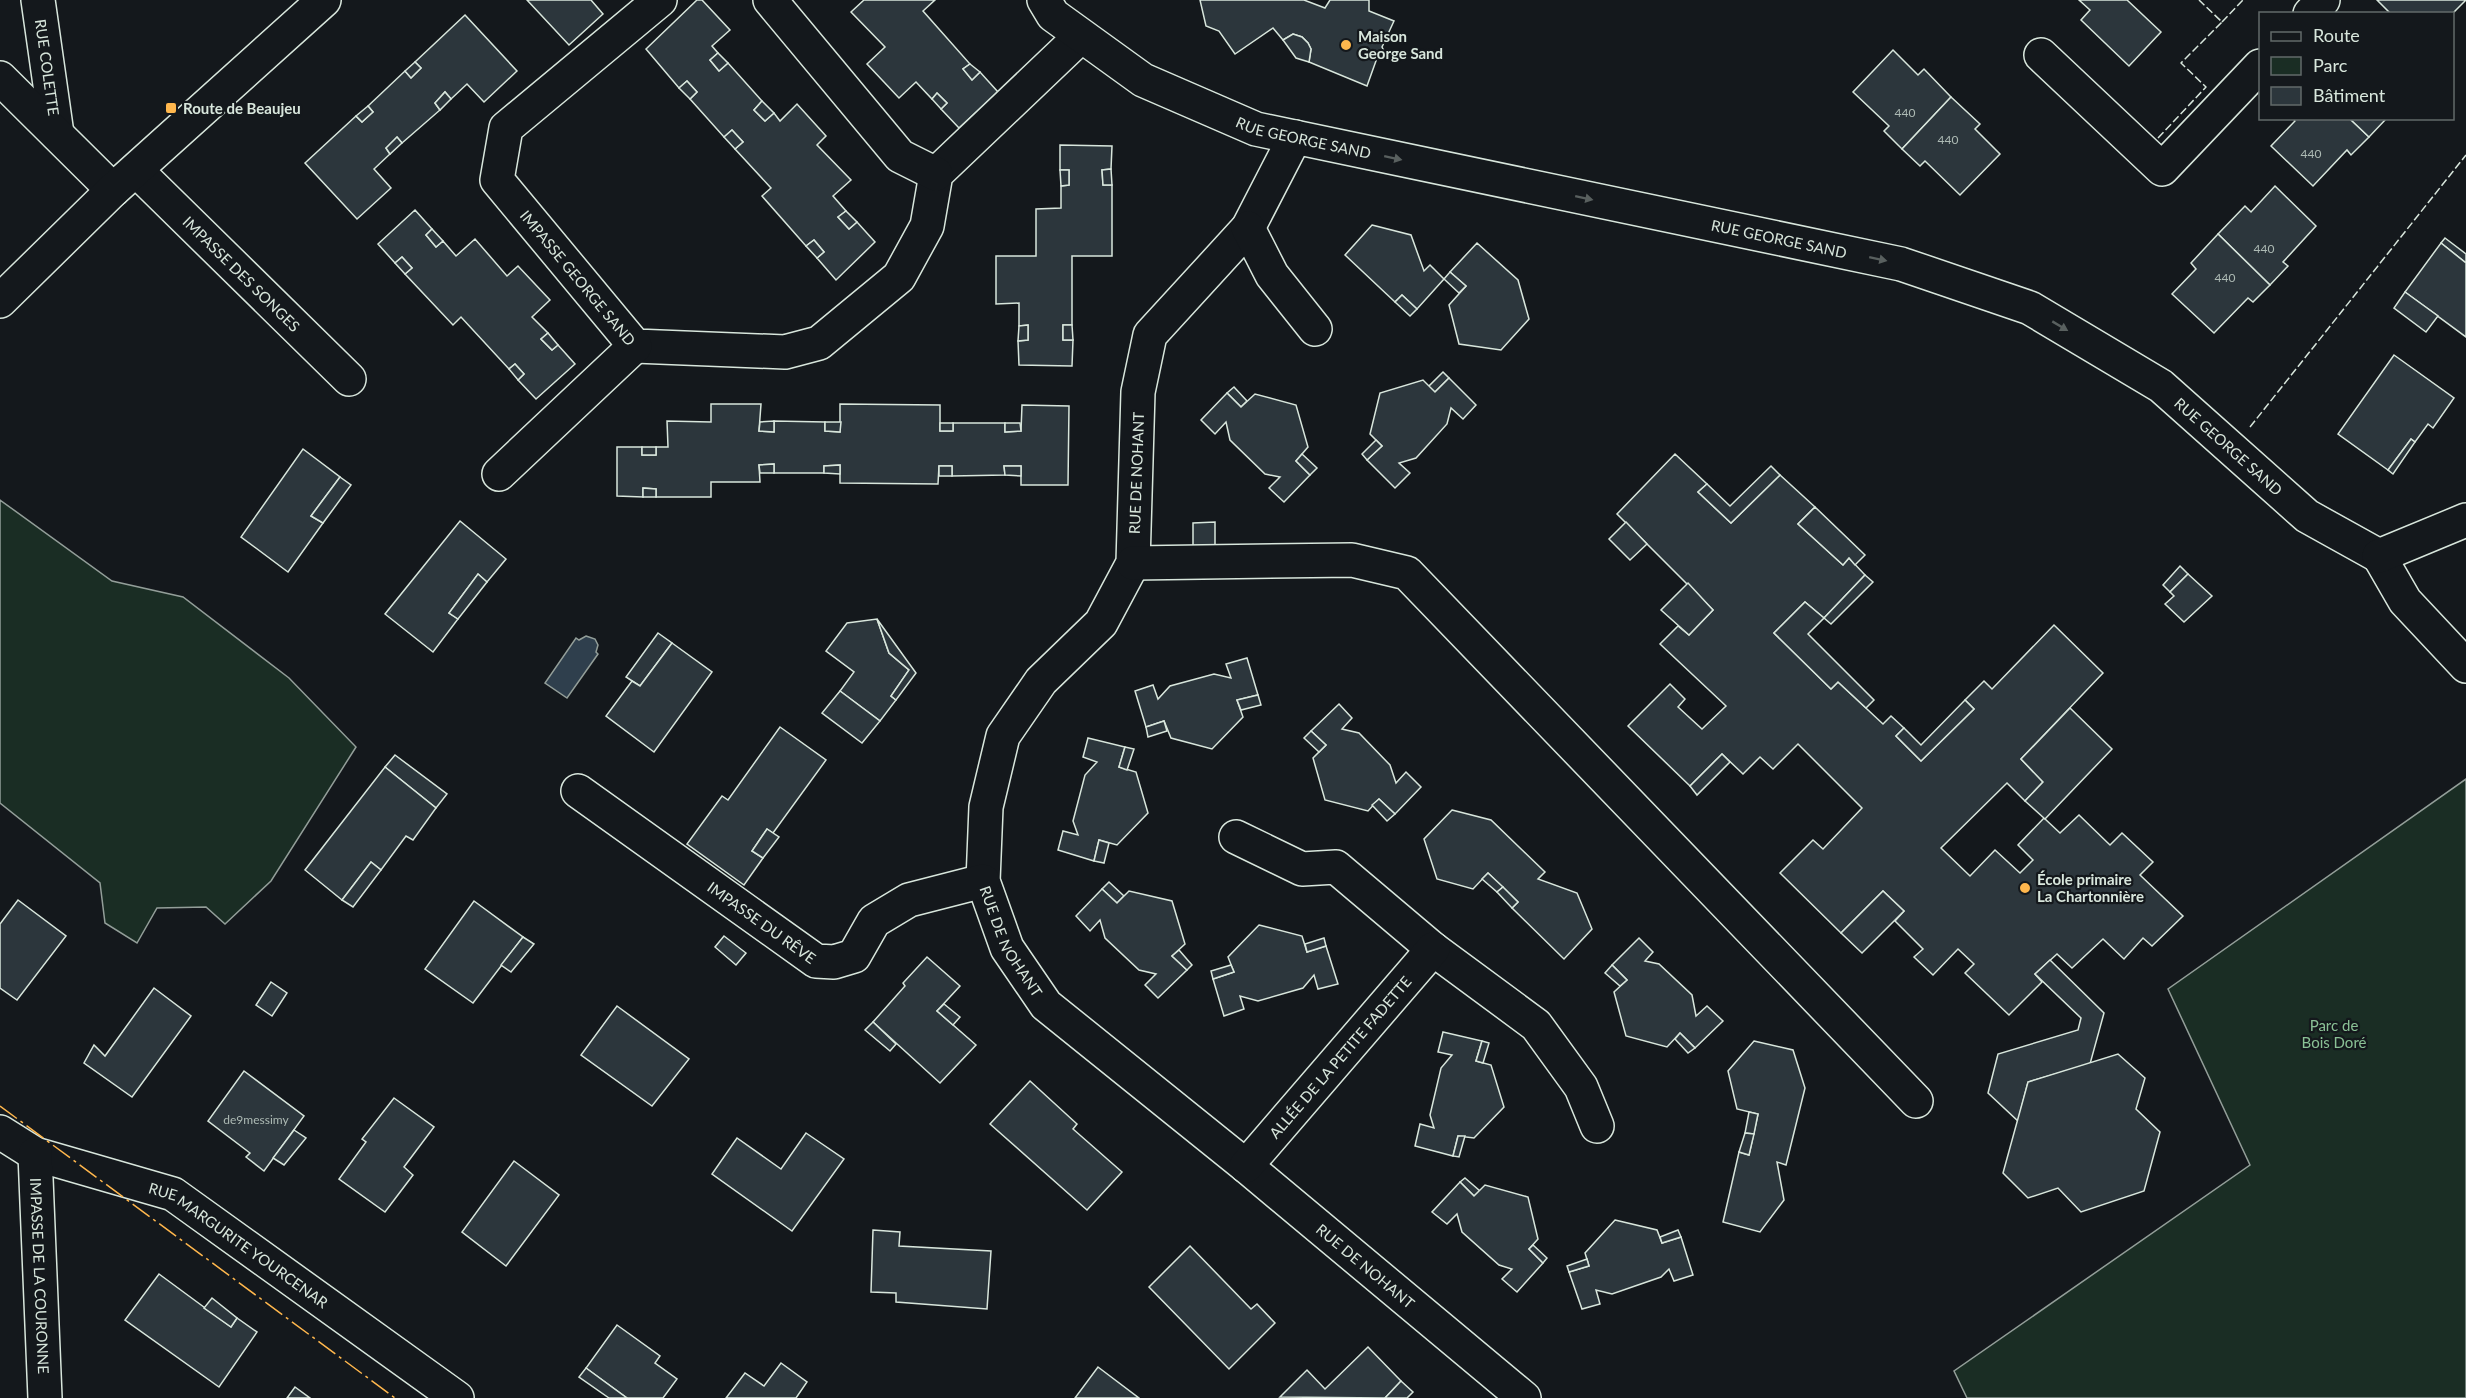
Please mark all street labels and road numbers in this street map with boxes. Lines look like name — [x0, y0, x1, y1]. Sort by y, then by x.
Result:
street label: RUE COLETTE — [32, 18, 63, 117]
street label: RUE GEORGE SAND — [1233, 112, 1373, 162]
street label: IMPASSE GEORGE SAND — [517, 206, 640, 349]
street label: IMPASSE DES SONGES — [179, 212, 304, 335]
street label: RUE GEORGE SAND — [1710, 216, 1848, 261]
street label: RUE GEORGE SAND — [2171, 394, 2286, 499]
street label: RUE DE NOHANT — [1125, 412, 1147, 534]
street label: IMPASSE DU RÊVE — [704, 878, 819, 967]
street label: RUE DE NOHANT — [976, 883, 1047, 1000]
street label: ALLÉE DE LA PETITE FADETTE — [1265, 972, 1415, 1142]
street label: IMPASSE DE LA COURONNE — [27, 1177, 53, 1374]
street label: RUE MARGURITE YOURCENAR — [147, 1178, 332, 1312]
street label: RUE DE NOHANT — [1313, 1220, 1418, 1312]

